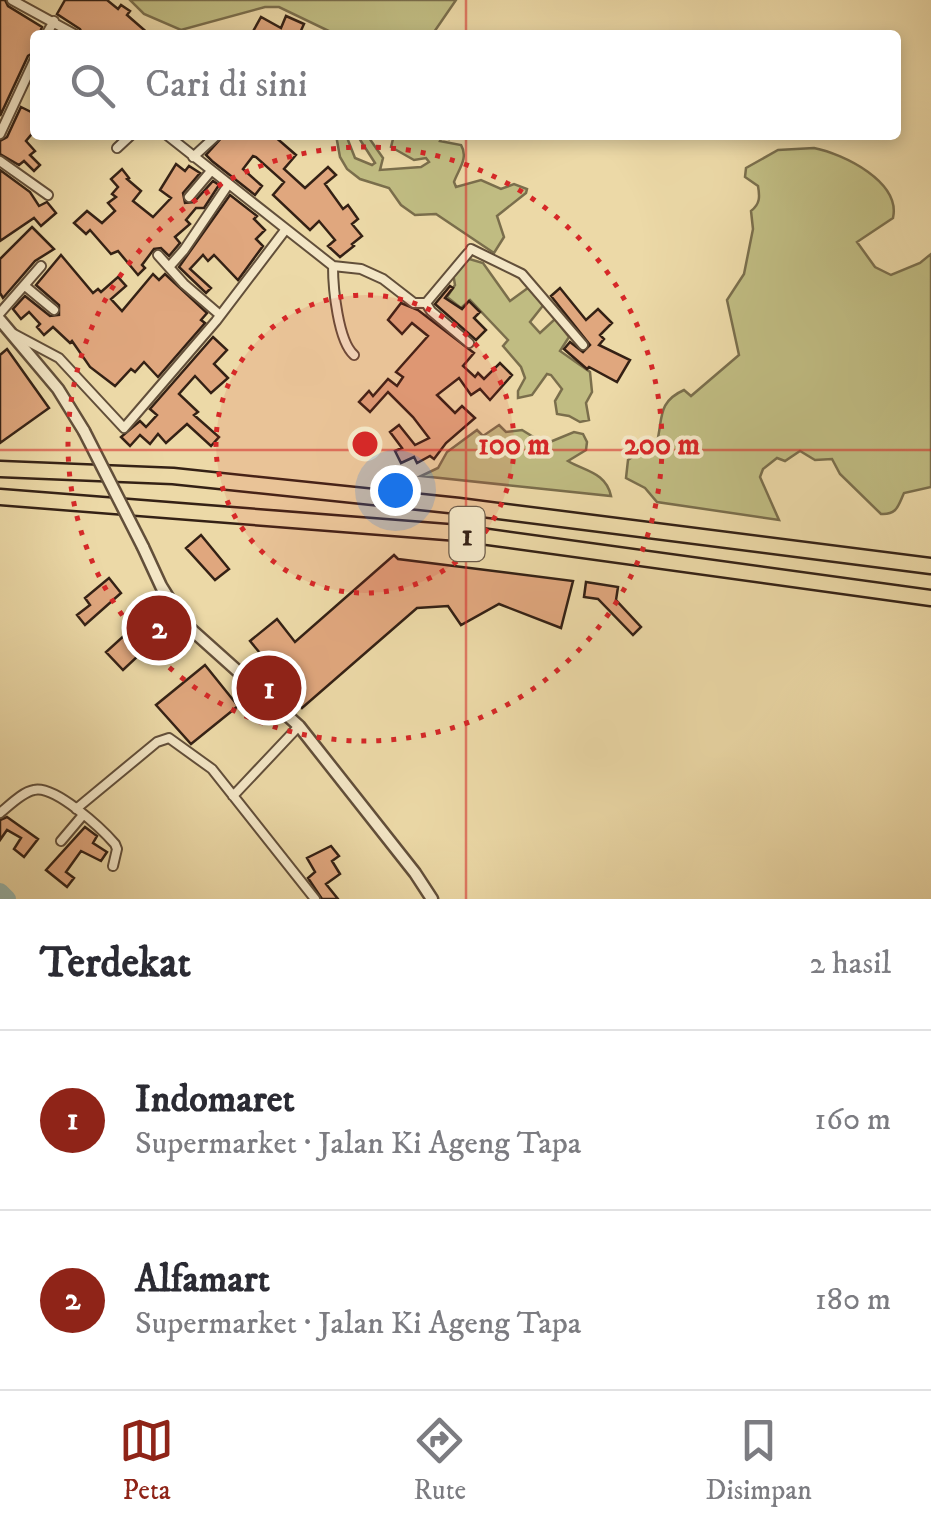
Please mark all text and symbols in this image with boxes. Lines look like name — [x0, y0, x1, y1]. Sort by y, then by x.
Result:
search box — [30, 30, 901, 140]
icon: search — [65, 58, 120, 113]
text: Cari di sini — [145, 61, 308, 109]
centre of rings — [347, 426, 383, 462]
text: 100 m — [478, 427, 551, 464]
text: 200 m — [624, 427, 700, 464]
your location — [370, 465, 421, 516]
road number: 1 — [450, 507, 484, 561]
pin: 2 — [126, 590, 192, 666]
pin: 1 — [236, 650, 302, 726]
text: Terdekat — [40, 938, 191, 990]
text: 2 hasil — [810, 944, 891, 984]
text: Indomaret — [135, 1076, 295, 1124]
text: 1 — [67, 1100, 78, 1140]
text: 160 m — [815, 1100, 891, 1140]
text: Supermarket · Jalan Ki Ageng Tapa — [135, 1124, 581, 1164]
text: Alfamart — [135, 1256, 270, 1304]
text: 2 — [65, 1280, 80, 1320]
text: 180 m — [815, 1280, 891, 1320]
text: Supermarket · Jalan Ki Ageng Tapa — [135, 1304, 581, 1344]
tab: Peta — [119, 1413, 174, 1508]
tab: Rute — [412, 1413, 467, 1508]
tab: Disimpan — [706, 1413, 812, 1508]

